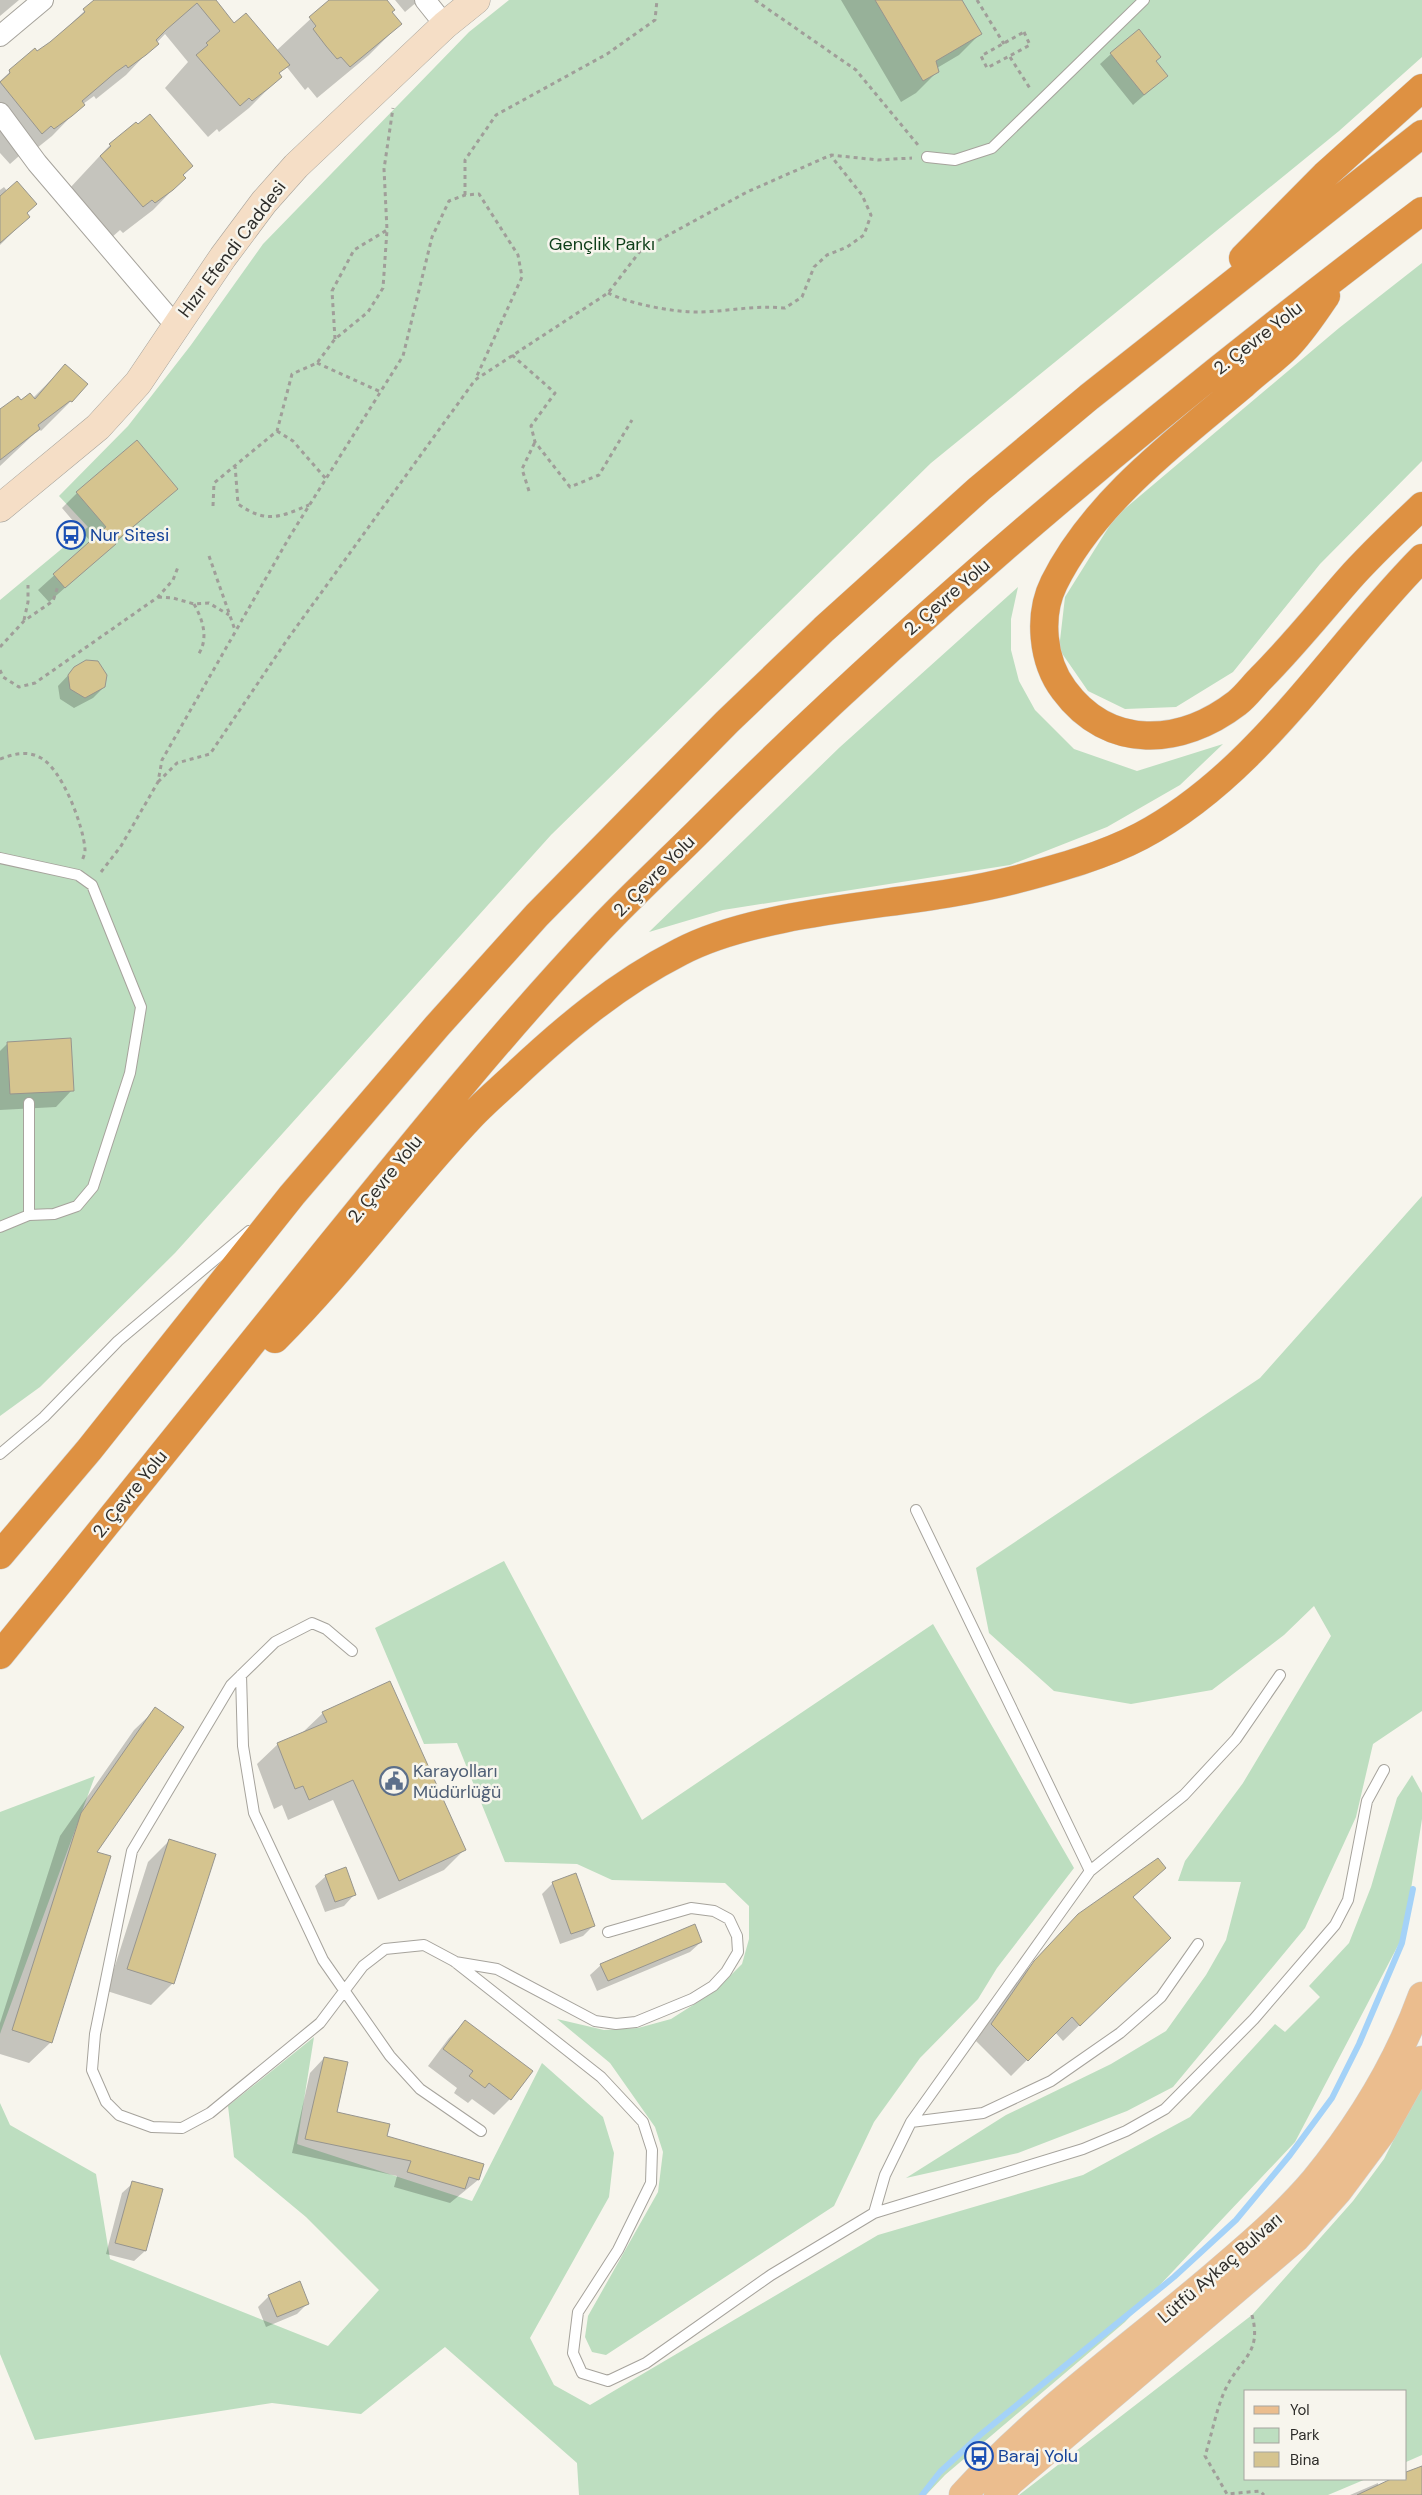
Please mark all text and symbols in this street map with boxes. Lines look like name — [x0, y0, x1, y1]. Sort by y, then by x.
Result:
street label: Hızır Efendi Caddesi — [173, 176, 291, 322]
park label: Gençlik Parkı — [549, 232, 655, 256]
street label: 2. Çevre Yolu — [1209, 296, 1307, 380]
bus stop icon: Nur Sitesi — [56, 520, 86, 550]
place label: Nur Sitesi — [90, 523, 169, 547]
street label: 2. Çevre Yolu — [899, 553, 995, 641]
street label: 2. Çevre Yolu — [608, 830, 700, 922]
street label: 2. Çevre Yolu — [342, 1130, 428, 1228]
street label: 2. Çevre Yolu — [87, 1445, 173, 1543]
place label: Karayolları Müdürlüğü — [413, 1759, 501, 1804]
public building icon: Karayolları Müdürlüğü — [379, 1766, 409, 1796]
street label: Lütfü Aykaç Bulvarı — [1153, 2207, 1287, 2329]
legend — [1244, 2390, 1407, 2480]
text: Yol — [1290, 2400, 1310, 2420]
text: Park — [1290, 2425, 1320, 2445]
bus stop icon: Baraj Yolu — [964, 2441, 994, 2471]
place label: Baraj Yolu — [998, 2444, 1078, 2468]
text: Bina — [1290, 2450, 1319, 2470]

